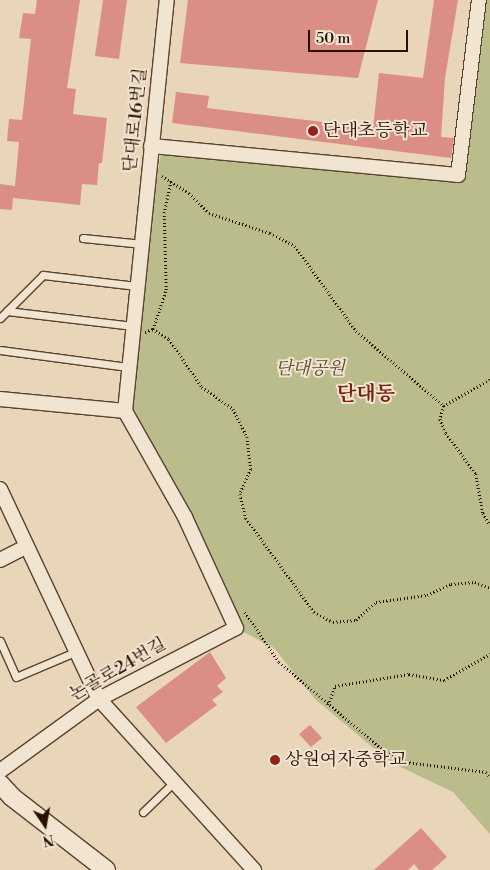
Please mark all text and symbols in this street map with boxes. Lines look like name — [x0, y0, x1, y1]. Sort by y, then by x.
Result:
scale bar — [310, 20, 410, 52]
text: 50 m — [316, 29, 350, 48]
street label: 단대로16번길 — [120, 67, 152, 173]
place label: 단대초등학교 — [323, 120, 427, 142]
marker: 단대초등학교 — [307, 125, 319, 137]
park label: 단대공원 — [275, 358, 345, 380]
district label: 단대동 — [337, 382, 395, 406]
street label: 논골로24번길 — [66, 634, 170, 706]
place label: 상원여자중학교 — [285, 749, 407, 771]
marker: 상원여자중학교 — [269, 754, 281, 766]
north arrow — [20, 800, 70, 850]
text: N — [41, 830, 55, 850]

